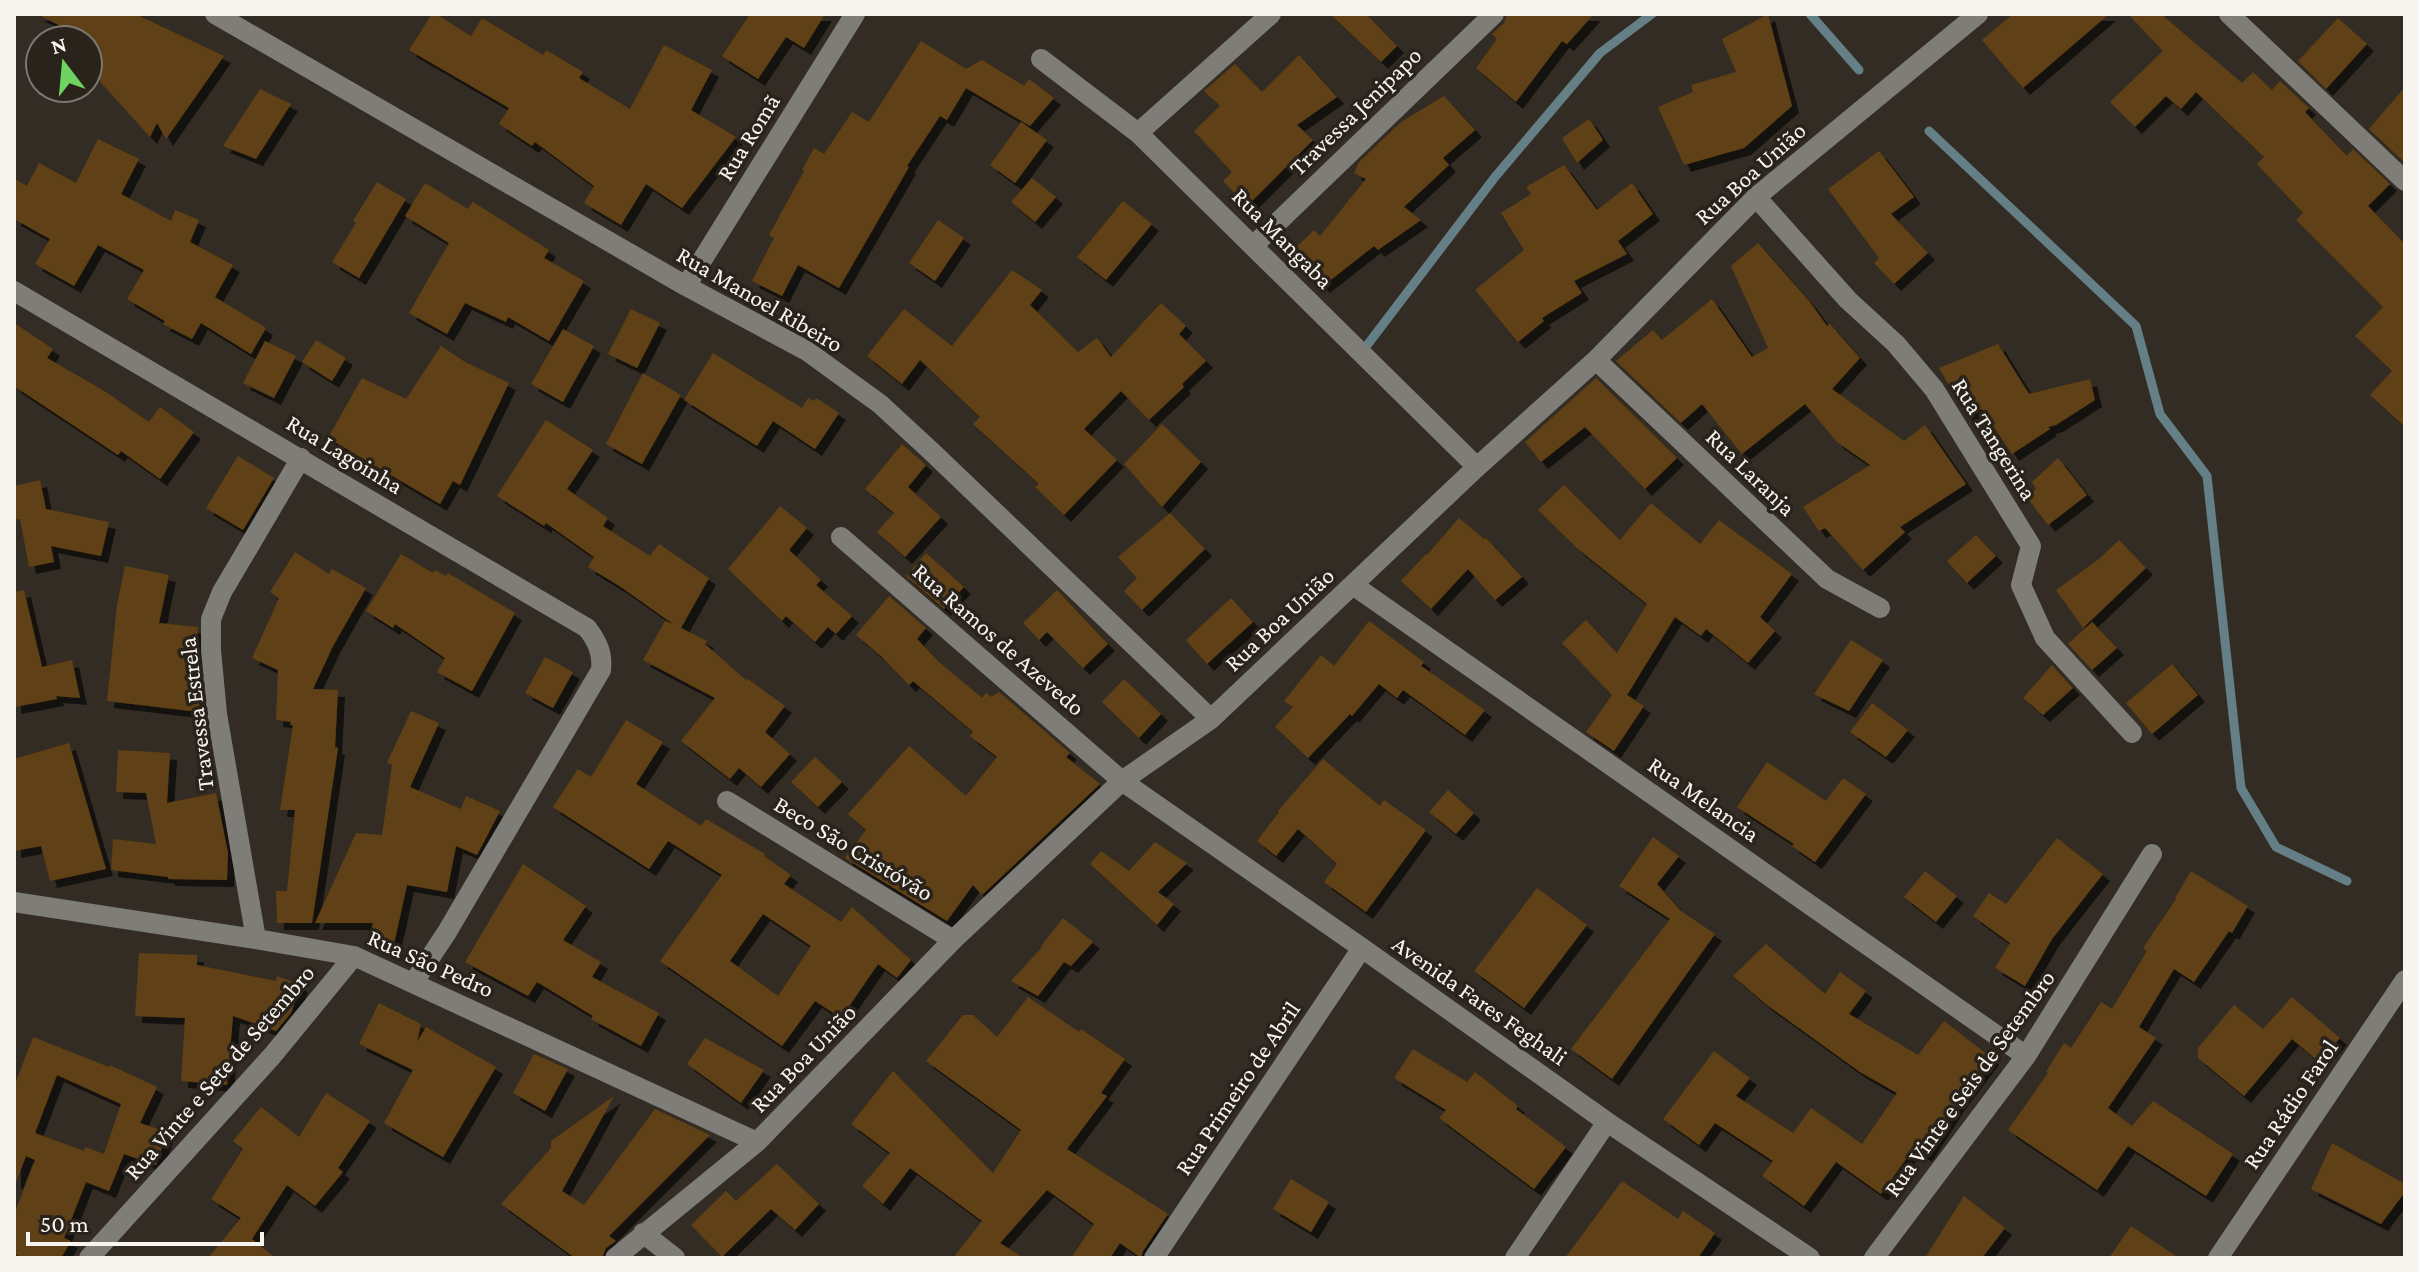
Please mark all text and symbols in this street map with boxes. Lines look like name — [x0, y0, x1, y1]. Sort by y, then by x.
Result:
north arrow — [24, 24, 104, 104]
text: N — [48, 31, 69, 59]
street label: Travessa Jenipapo — [1283, 41, 1427, 181]
street label: Rua Romã — [711, 89, 785, 185]
street label: Rua Boa União — [1689, 116, 1811, 230]
street label: Rua Mangaba — [1227, 182, 1339, 294]
street label: Rua Manoel Ribeiro — [672, 241, 848, 357]
street label: Rua Tangerina — [1947, 373, 2043, 505]
street label: Rua Lagoinha — [282, 409, 408, 499]
street label: Rua Laranja — [1701, 423, 1801, 521]
street label: Rua Ramos de Azevedo — [908, 557, 1090, 721]
street label: Rua Boa União — [1219, 561, 1339, 677]
street label: Travessa Estrela — [173, 636, 219, 792]
street label: Rua Melancia — [1643, 751, 1765, 847]
street label: Beco São Cristóvão — [770, 790, 938, 906]
street label: Rua São Pedro — [364, 923, 498, 1003]
street label: Avenida Fares Feghali — [1388, 930, 1572, 1070]
street label: Rua Vinte e Sete de Setembro — [118, 959, 320, 1185]
street label: Rua Vinte e Seis de Setembro — [1878, 965, 2060, 1201]
street label: Rua Primeiro de Abril — [1169, 996, 1305, 1180]
street label: Rua Boa União — [745, 998, 861, 1118]
street label: Rua Rádio Farol — [2237, 1034, 2343, 1174]
scale bar — [28, 1196, 262, 1246]
text: 50 m — [40, 1210, 89, 1237]

